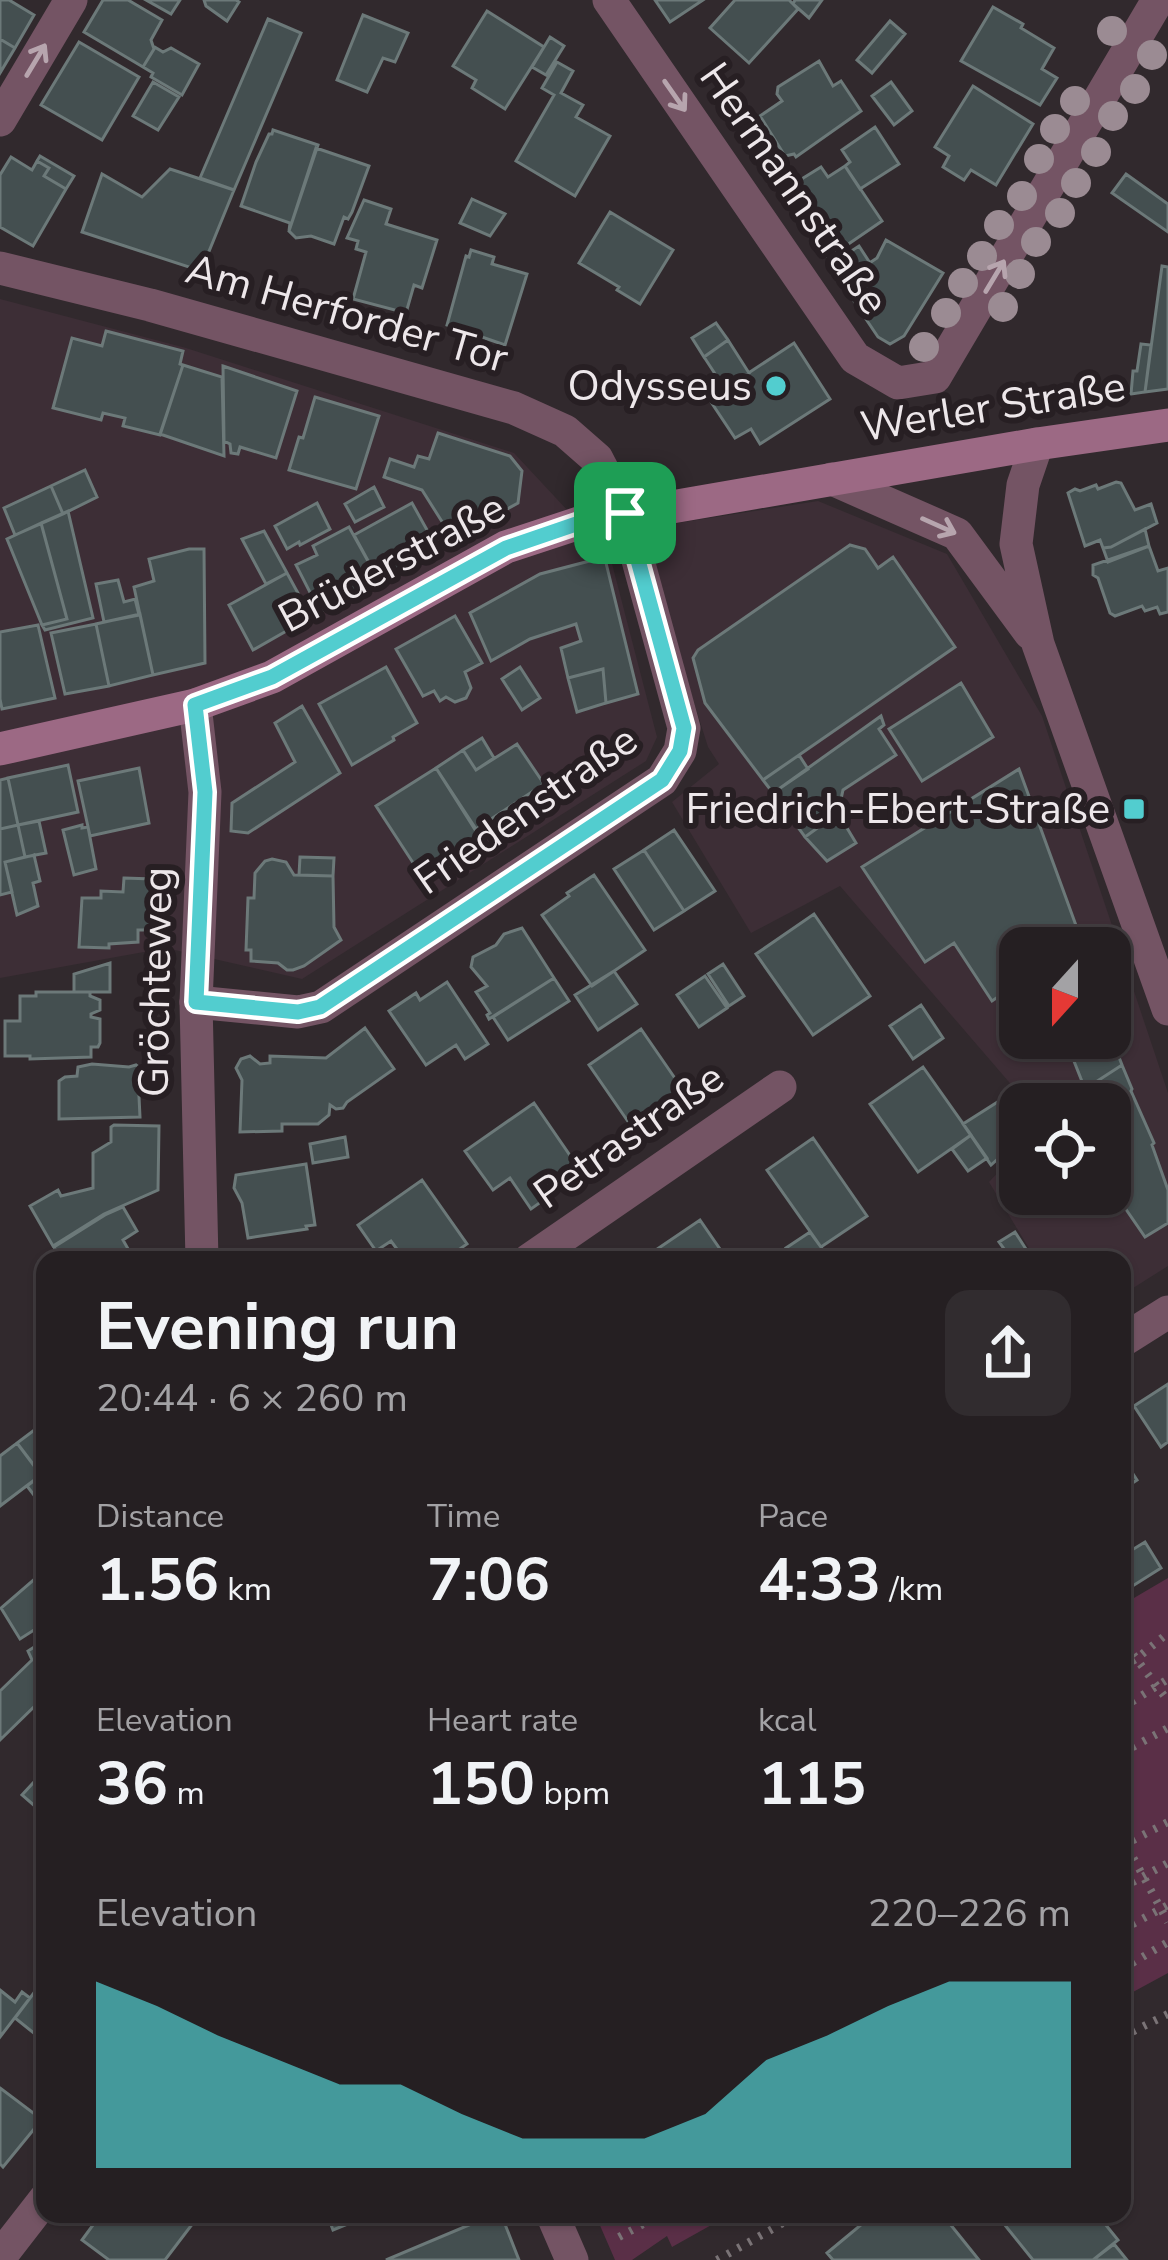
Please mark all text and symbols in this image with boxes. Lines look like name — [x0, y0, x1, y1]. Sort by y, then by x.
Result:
one-way arrow — [24, 43, 48, 78]
street label: Hermannstraße — [686, 52, 902, 326]
one-way arrow — [662, 79, 687, 113]
street label: Am Herforder Tor — [179, 241, 515, 387]
one-way arrow — [983, 260, 1007, 294]
place label: Odysseus — [568, 358, 752, 415]
street label: Werler Straße — [857, 358, 1129, 456]
marker: Odysseus — [763, 373, 789, 399]
pin — [574, 462, 676, 564]
street label: Brüderstraße — [269, 479, 515, 647]
icon: arrive — [592, 480, 658, 546]
one-way arrow — [920, 517, 956, 539]
street label: Friedenstraße — [403, 712, 649, 908]
place label: Friedrich-Ebert-Straße — [685, 781, 1110, 838]
marker: Friedrich-Ebert-Straße — [1121, 796, 1147, 822]
street label: Gröchteweg — [125, 866, 187, 1098]
north arrow — [999, 927, 1131, 1059]
map controls — [999, 927, 1131, 1215]
street label: Petrastraße — [523, 1050, 735, 1222]
button: locate — [999, 1083, 1131, 1215]
text: Evening run — [96, 1282, 459, 1372]
button: share — [945, 1290, 1071, 1416]
text: 20:44 · 6 × 260 m — [96, 1372, 408, 1425]
text: Distance — [96, 1494, 224, 1539]
text: Time — [427, 1494, 500, 1539]
text: Pace — [758, 1494, 828, 1539]
text: 1.56 — [96, 1539, 219, 1621]
text: 7:06 — [427, 1539, 550, 1621]
text: 4:33 — [758, 1539, 881, 1621]
text: km — [219, 1567, 272, 1612]
text: /km — [881, 1567, 943, 1612]
text: Elevation — [96, 1698, 233, 1743]
text: Heart rate — [427, 1698, 578, 1743]
text: kcal — [758, 1698, 817, 1743]
text: 36 — [96, 1743, 168, 1825]
text: 150 — [427, 1743, 535, 1825]
text: 115 — [758, 1743, 866, 1825]
text: m — [168, 1771, 205, 1816]
text: bpm — [535, 1771, 610, 1816]
text: Elevation — [96, 1887, 257, 1940]
text: 220–226 m — [868, 1887, 1071, 1940]

